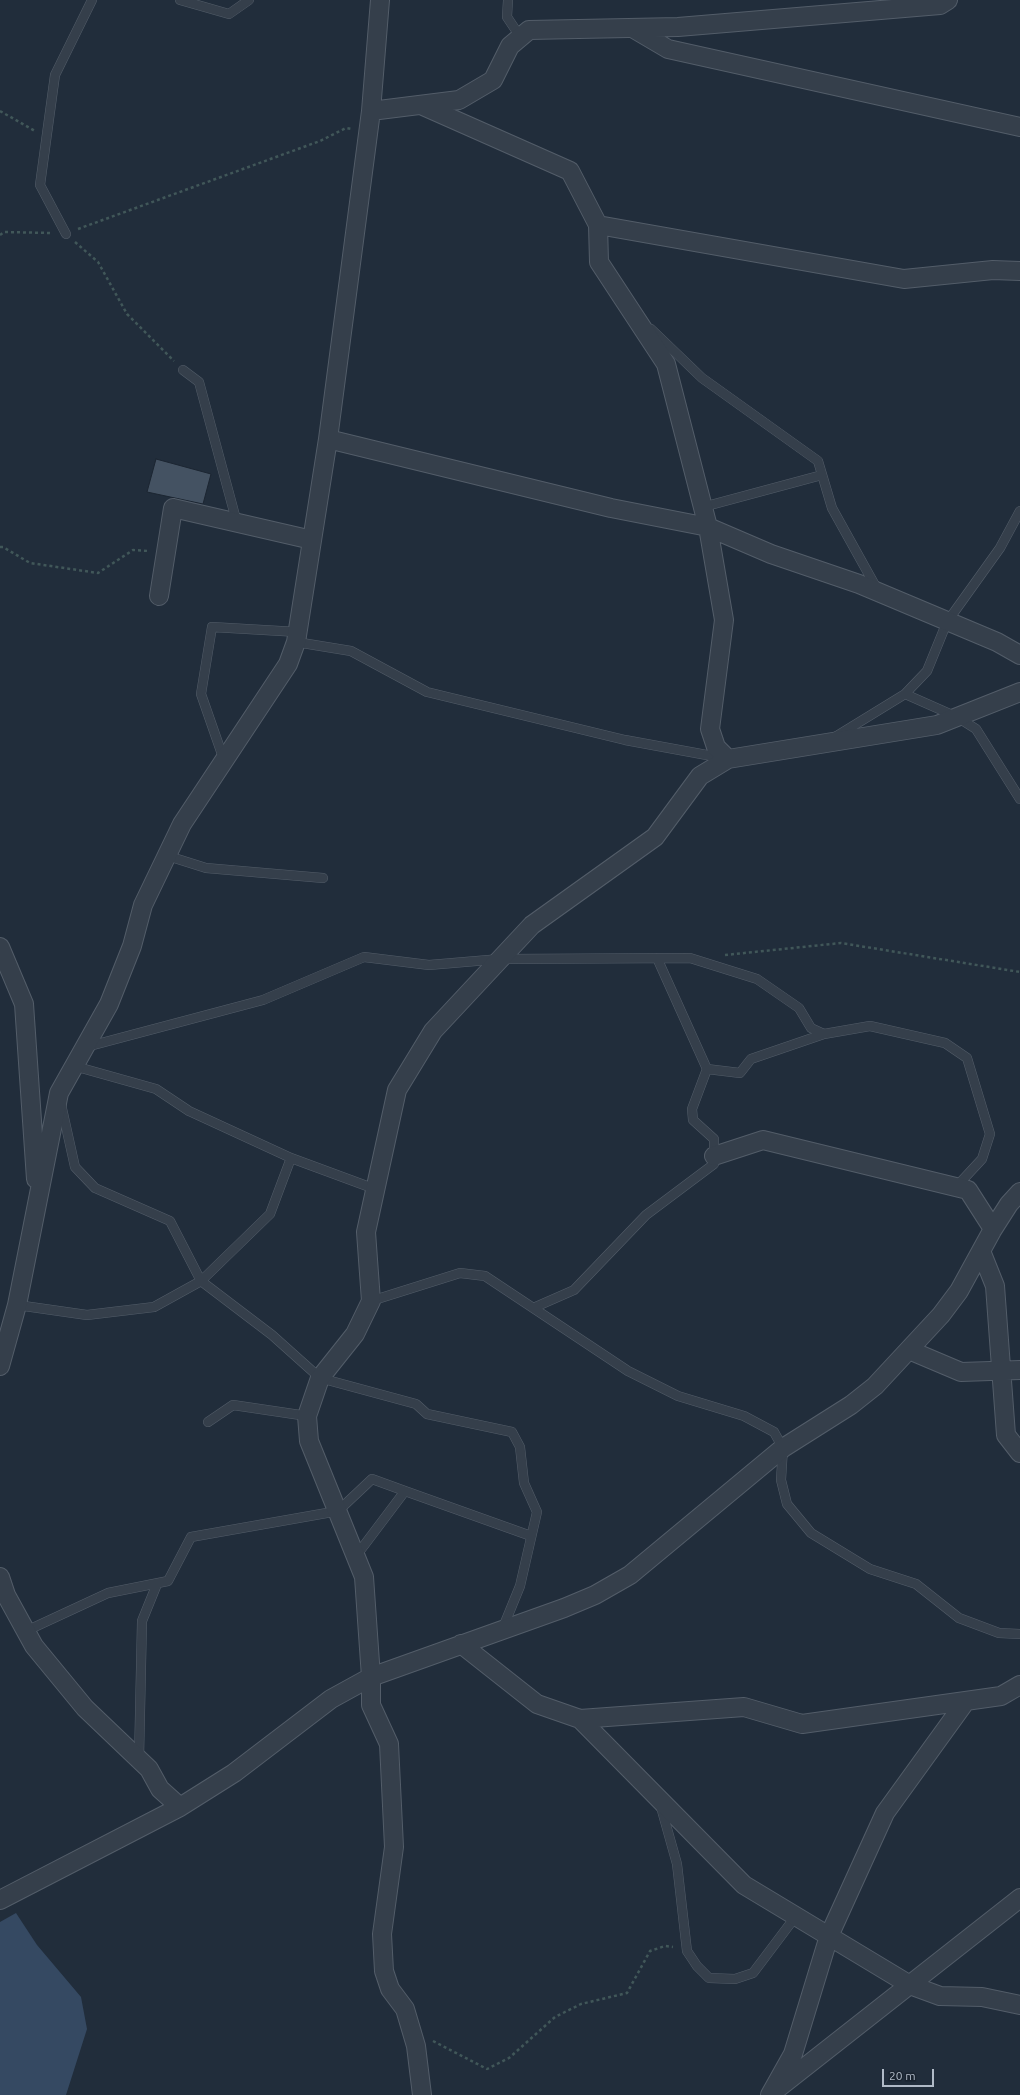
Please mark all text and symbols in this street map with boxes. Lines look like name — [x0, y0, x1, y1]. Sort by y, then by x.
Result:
scale bar — [884, 2061, 936, 2087]
text: 20 m — [889, 2069, 916, 2082]

